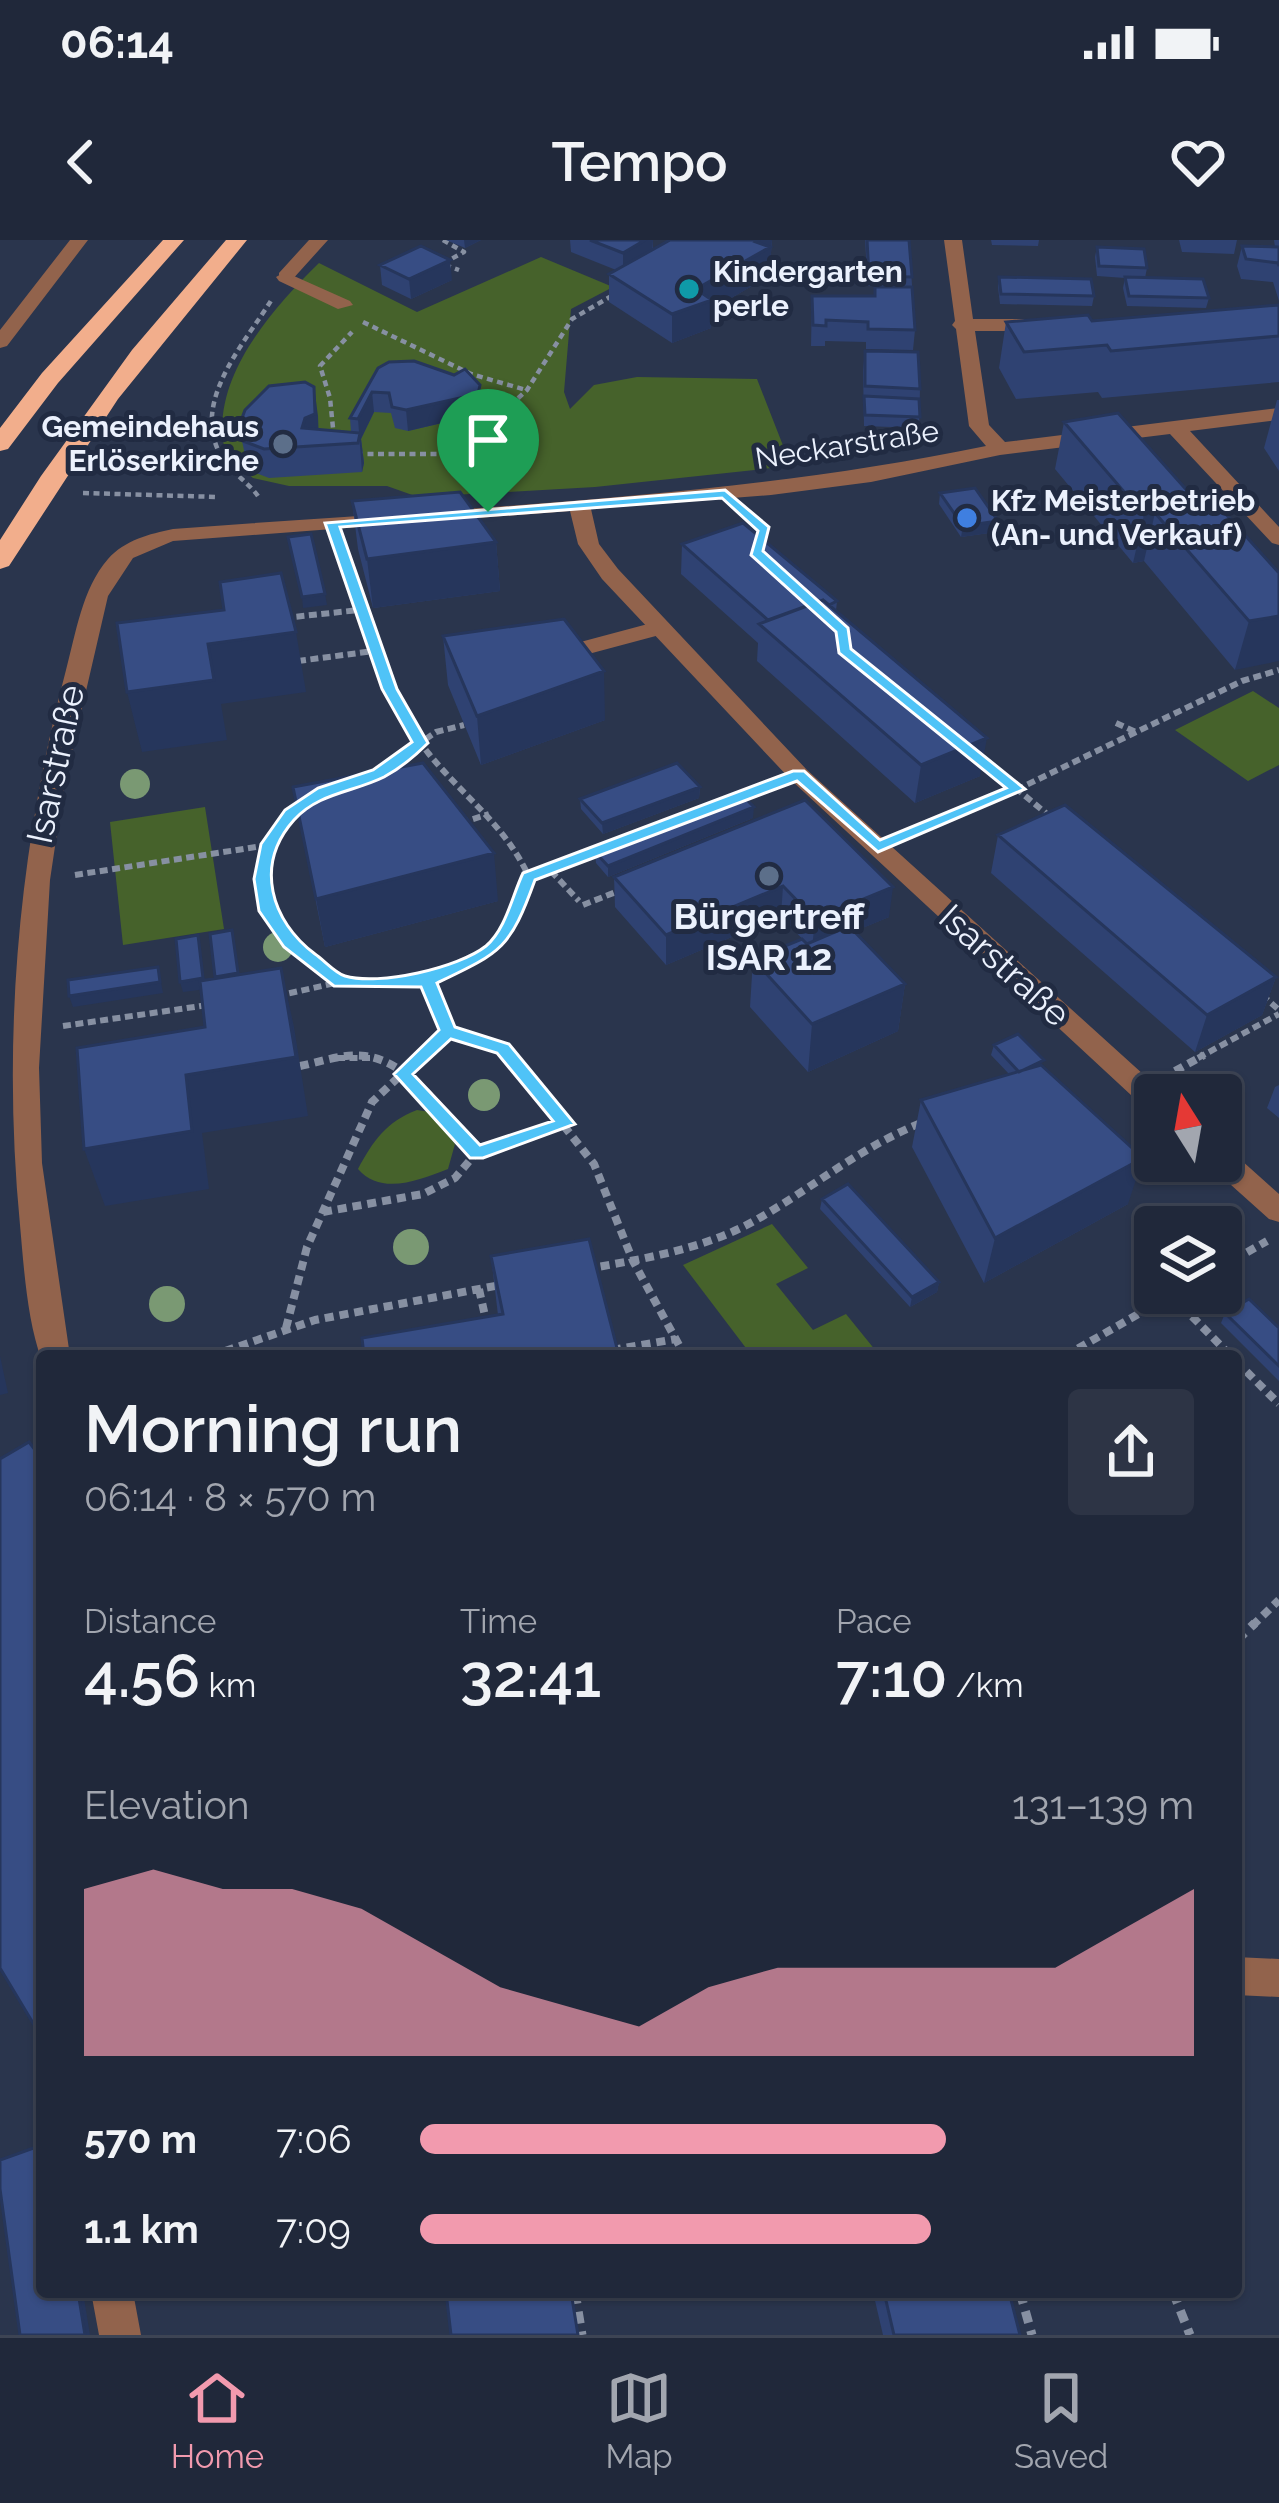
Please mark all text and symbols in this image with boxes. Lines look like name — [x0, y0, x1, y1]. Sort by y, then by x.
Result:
text: 06:14 — [60, 16, 174, 69]
icon: back — [48, 129, 114, 195]
icon: heart — [1165, 129, 1231, 195]
text: Tempo — [551, 130, 728, 194]
place label: Kindergarten perle — [713, 254, 903, 323]
marker: Kindergarten perle — [676, 276, 702, 302]
pin — [437, 389, 539, 512]
icon: arrive — [455, 407, 521, 473]
place label: Gemeindehaus Erlöserkirche — [42, 409, 259, 478]
street label: Neckarstraße — [753, 413, 941, 476]
marker: Gemeindehaus Erlöserkirche — [270, 431, 296, 457]
place label: Kfz Meisterbetrieb (An- und Verkauf) — [991, 483, 1255, 552]
marker: Kfz Meisterbetrieb (An- und Verkauf) — [954, 505, 980, 531]
street label: Isarstraße — [18, 681, 92, 847]
marker: Bürgertreff ISAR 12 — [756, 863, 782, 889]
place label: Bürgertreff ISAR 12 — [674, 895, 865, 978]
street label: Isarstraße — [931, 896, 1079, 1034]
north arrow — [1134, 1074, 1242, 1182]
map controls — [1134, 1074, 1242, 1314]
button: layers — [1134, 1206, 1242, 1314]
button: share — [1068, 1389, 1194, 1515]
text: Morning run — [84, 1390, 462, 1467]
text: 06:14 · 8 × 570 m — [84, 1474, 376, 1520]
text: Distance — [84, 1602, 216, 1641]
text: Time — [460, 1602, 537, 1641]
text: Pace — [836, 1602, 912, 1641]
text: 4.56 — [84, 1641, 200, 1711]
text: 32:41 — [460, 1641, 601, 1711]
text: 7:10 — [836, 1641, 947, 1711]
text: km — [200, 1666, 256, 1705]
text: /km — [947, 1666, 1024, 1705]
text: Elevation — [84, 1782, 250, 1828]
text: 131–139 m — [1012, 1782, 1194, 1828]
text: 570 m — [84, 2116, 197, 2162]
text: 7:06 — [276, 2116, 352, 2162]
text: 1.1 km — [84, 2206, 199, 2252]
text: 7:09 — [276, 2206, 351, 2252]
tab: Home — [171, 2365, 264, 2476]
tab: Map — [605, 2365, 673, 2476]
tab: Saved — [1014, 2365, 1108, 2476]

